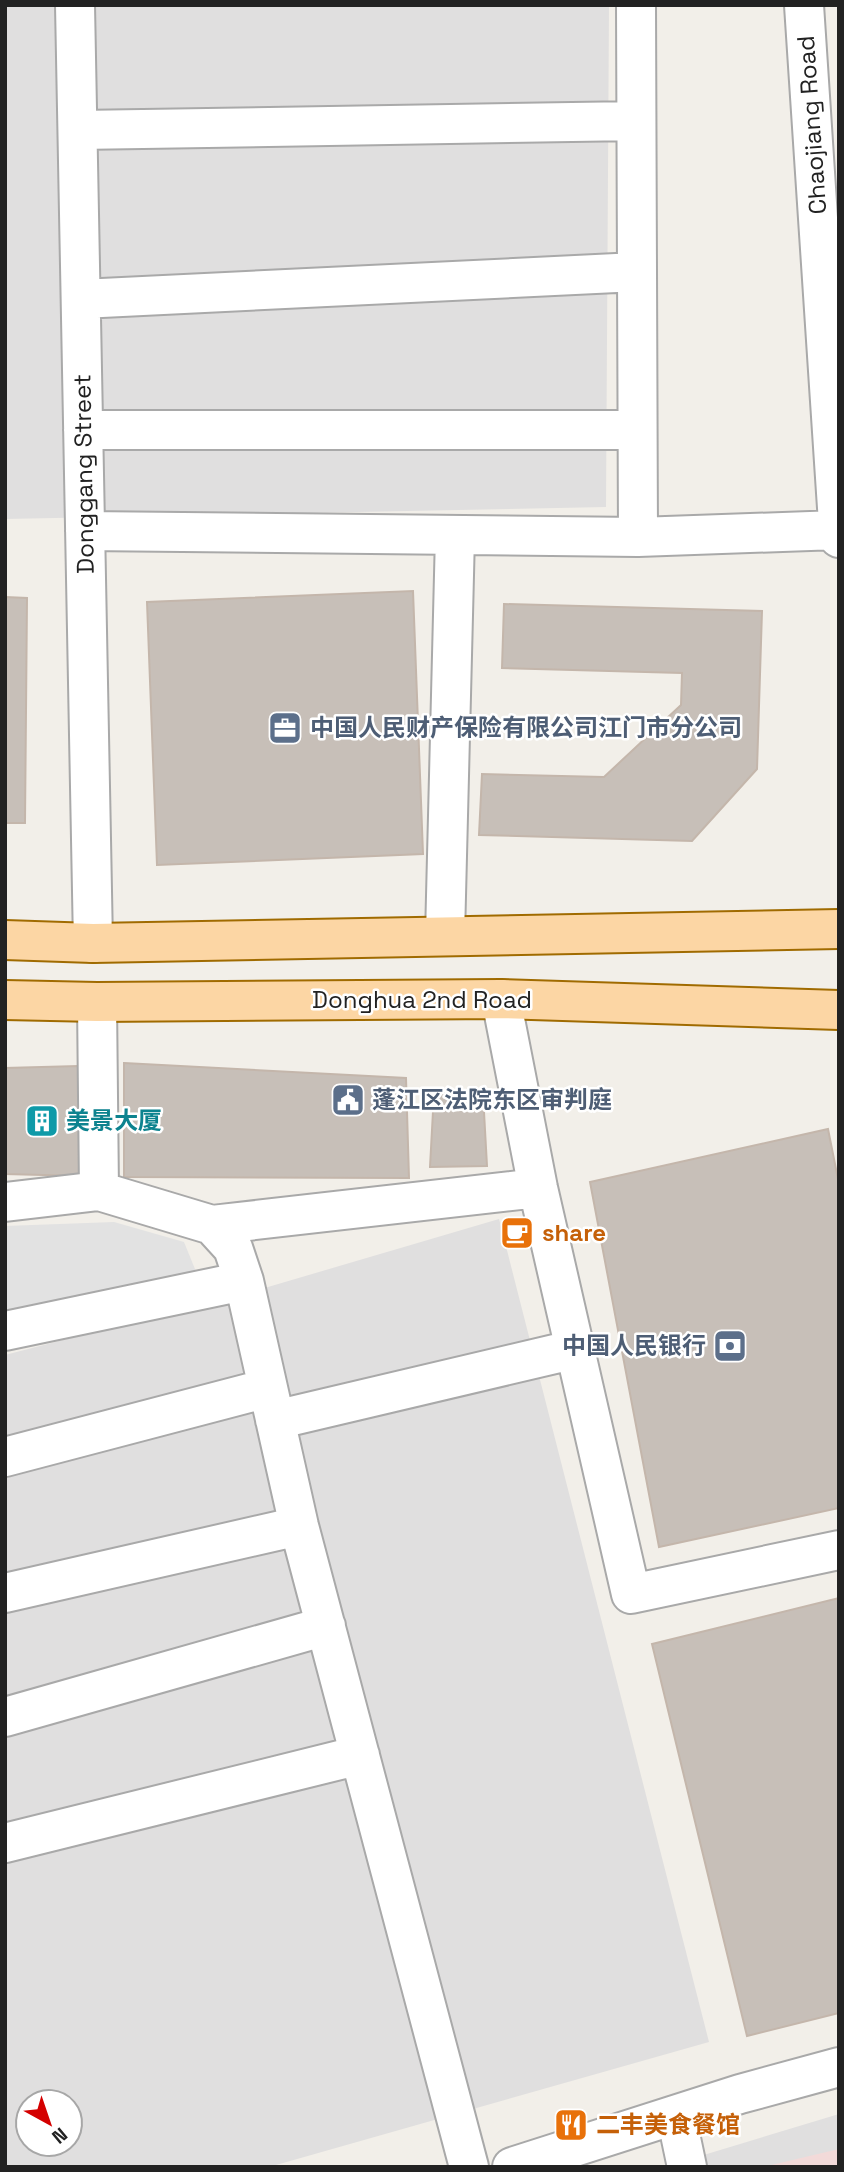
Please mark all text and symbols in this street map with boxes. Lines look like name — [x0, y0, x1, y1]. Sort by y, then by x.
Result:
street label: Chaojiang Road — [790, 35, 833, 216]
street label: Donggang Street — [66, 374, 101, 574]
office icon: 中国人民财产保险有限公司江门市分公司 — [266, 709, 304, 747]
place label: 中国人民财产保险有限公司江门市分公司 — [310, 712, 742, 743]
street label: Donghua 2nd Road — [312, 984, 532, 1015]
public building icon: 蓬江区法院东区审判庭 — [329, 1081, 367, 1119]
place label: 蓬江区法院东区审判庭 — [372, 1084, 612, 1115]
building icon: 美景大厦 — [23, 1102, 61, 1140]
place label: 美景大厦 — [66, 1105, 162, 1136]
cafe icon: share — [498, 1214, 536, 1252]
place label: share — [542, 1217, 606, 1248]
bank icon: 中国人民银行 — [711, 1327, 749, 1365]
place label: 中国人民银行 — [562, 1330, 706, 1361]
north arrow — [14, 2088, 84, 2158]
restaurant icon: 二丰美食餐馆 — [552, 2106, 590, 2144]
place label: 二丰美食餐馆 — [596, 2109, 740, 2140]
text: N — [47, 2122, 73, 2149]

